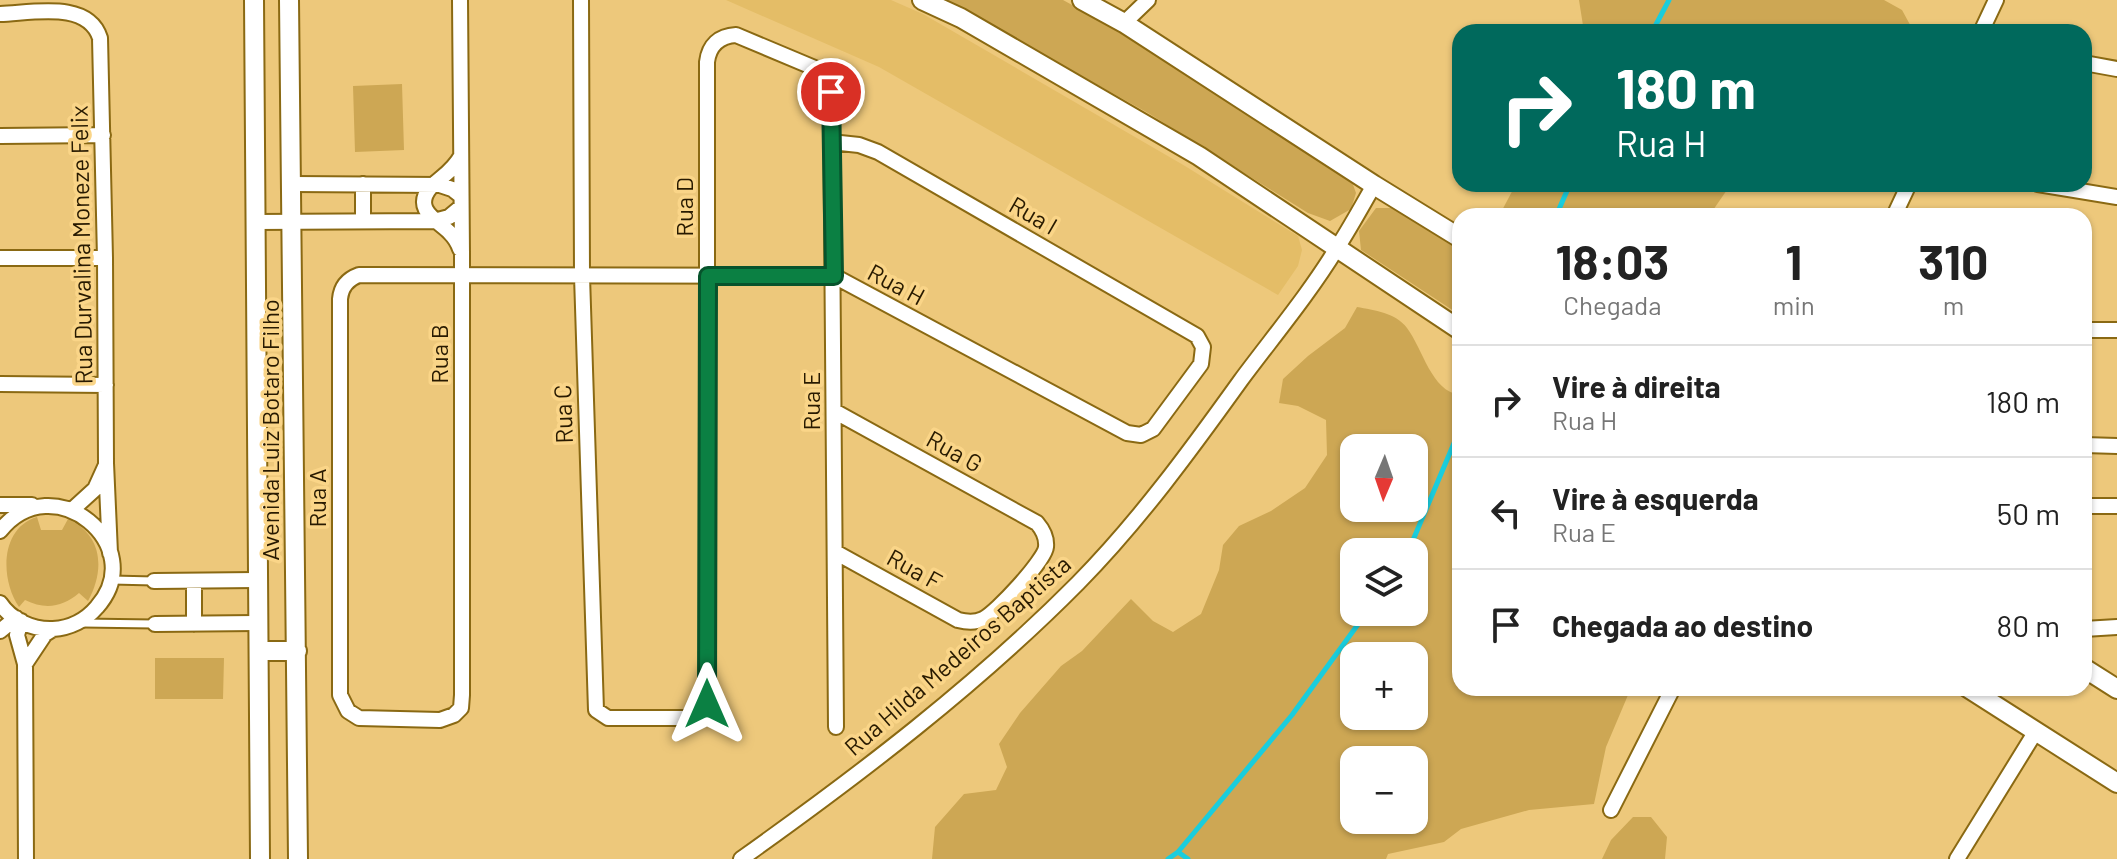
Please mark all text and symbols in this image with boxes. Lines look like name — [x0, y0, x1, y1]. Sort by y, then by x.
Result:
text: 180 m — [1616, 53, 1756, 120]
icon: right — [1484, 56, 1588, 160]
pin — [797, 58, 865, 126]
icon: arrive — [809, 70, 853, 114]
street label: Rua Durvalina Moneze Felix — [64, 105, 97, 385]
text: Rua H — [1616, 121, 1706, 164]
street label: Rua D — [669, 177, 698, 237]
street label: Rua I — [1004, 189, 1063, 240]
text: 18:03 — [1555, 232, 1669, 290]
text: 1 — [1785, 232, 1802, 290]
text: 310 — [1918, 232, 1988, 290]
street label: Rua H — [863, 257, 930, 311]
text: Chegada — [1563, 289, 1661, 320]
text: min — [1773, 289, 1815, 320]
text: m — [1943, 289, 1964, 320]
street label: Avenida Luiz Botaro Filho — [255, 299, 284, 561]
street label: Rua B — [424, 324, 453, 384]
text: Vire à direita — [1552, 368, 1721, 404]
street label: Rua E — [796, 371, 825, 431]
icon: right — [1484, 379, 1528, 423]
text: 180 m — [1986, 383, 2060, 419]
street label: Rua C — [547, 384, 578, 444]
text: Rua H — [1552, 404, 1617, 435]
street label: Rua G — [922, 424, 988, 478]
north arrow — [1340, 434, 1428, 522]
map controls — [1340, 434, 1428, 834]
street label: Rua A — [302, 468, 331, 528]
text: Vire à esquerda — [1552, 480, 1759, 516]
icon: left — [1484, 491, 1528, 535]
text: 50 m — [1997, 495, 2060, 531]
text: Rua E — [1552, 516, 1616, 547]
button: layers — [1340, 538, 1428, 626]
street label: Rua F — [882, 542, 948, 596]
street label: Rua Hilda Medeiros Baptista — [838, 549, 1076, 761]
icon: arrive — [1484, 603, 1528, 647]
text: Chegada ao destino — [1552, 607, 1813, 643]
text: 80 m — [1997, 607, 2060, 643]
button: + — [1340, 642, 1428, 730]
position arrow — [665, 662, 749, 746]
button: − — [1340, 746, 1428, 834]

